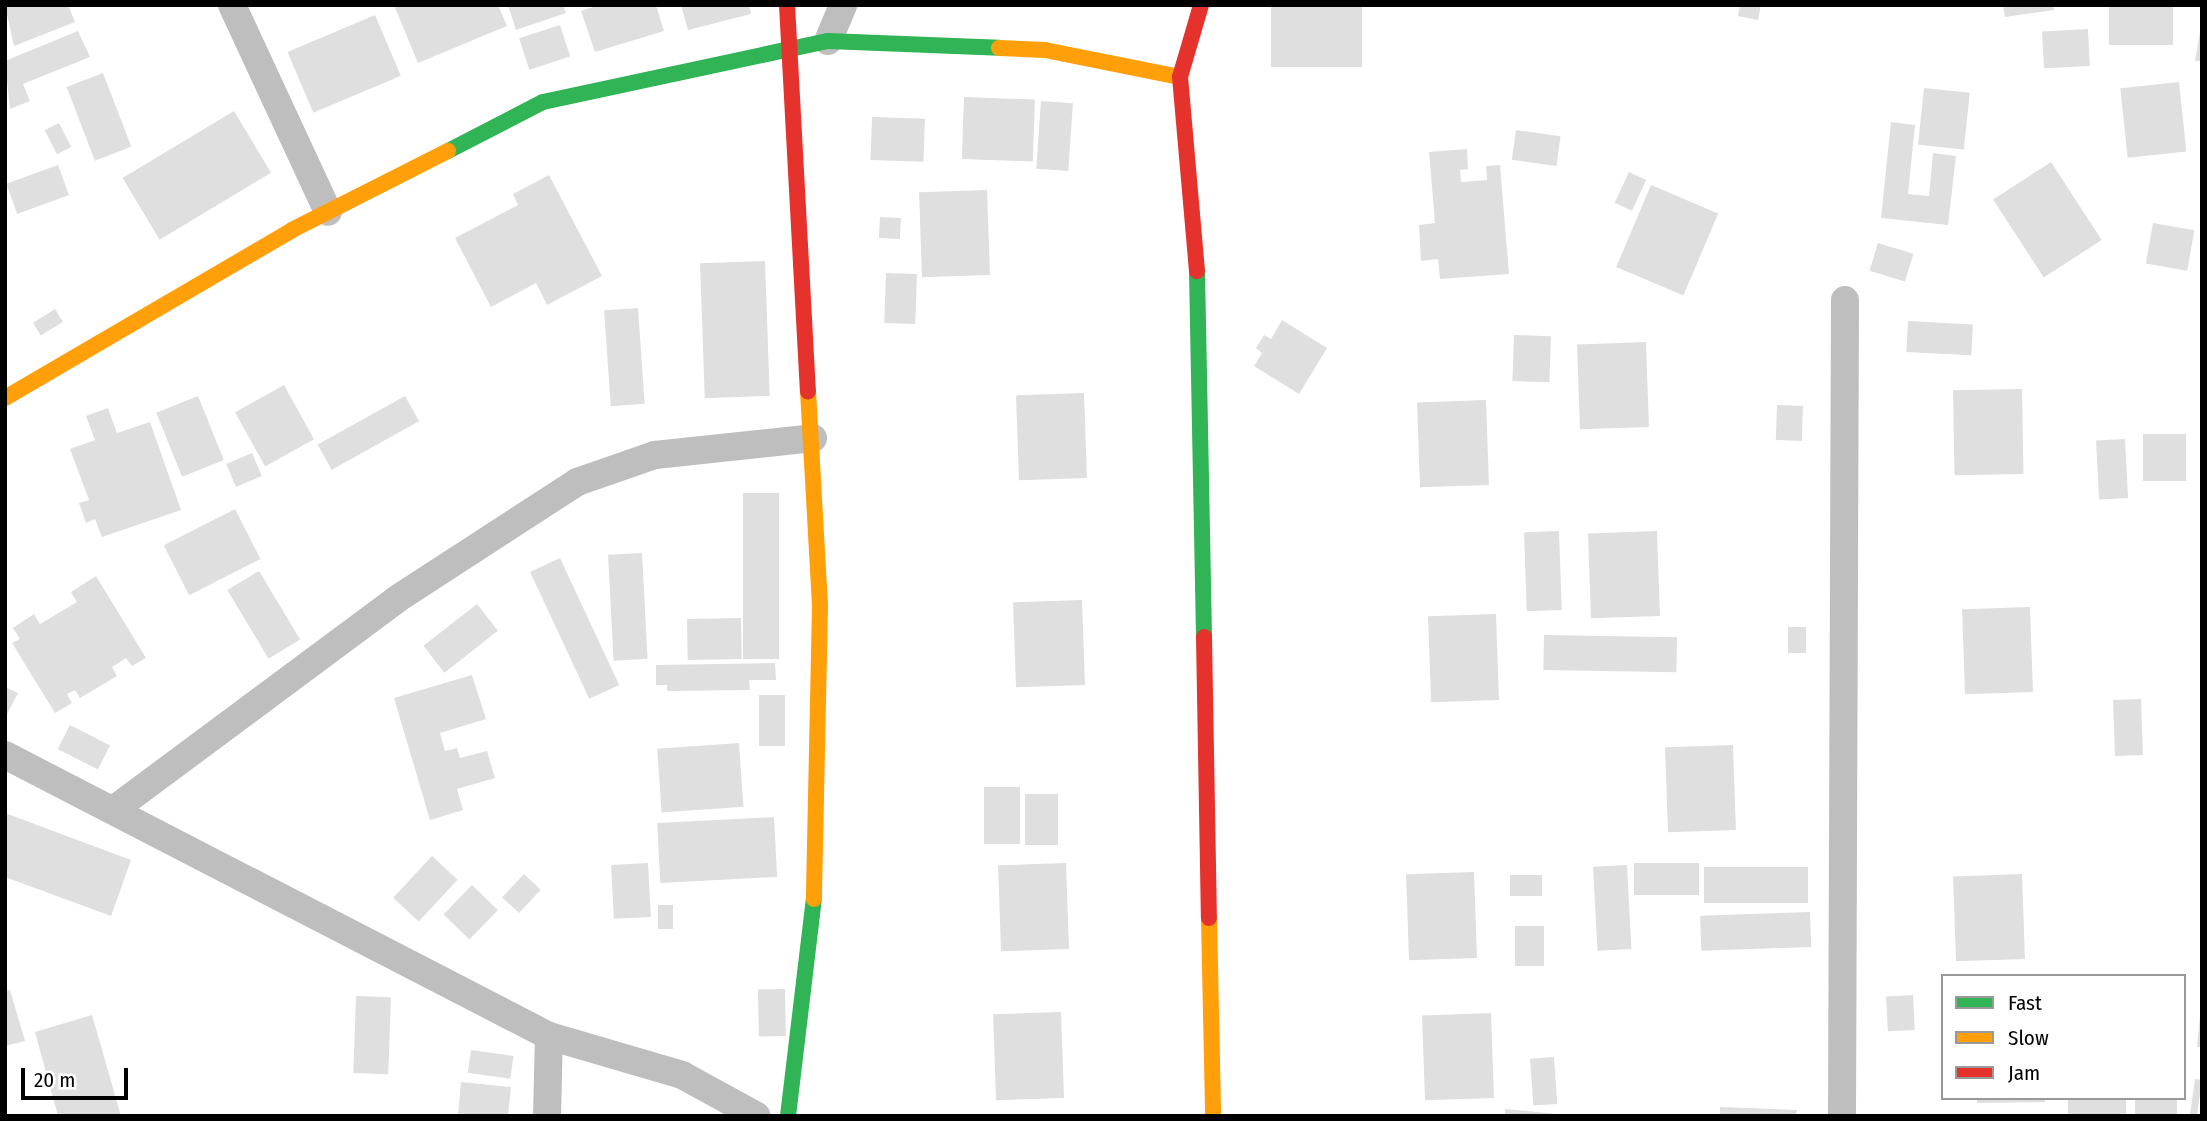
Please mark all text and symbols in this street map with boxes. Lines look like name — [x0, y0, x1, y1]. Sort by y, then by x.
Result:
legend — [1941, 974, 2186, 1100]
text: Fast — [2008, 990, 2042, 1016]
text: Slow — [2008, 1025, 2049, 1051]
scale bar — [24, 1054, 131, 1098]
text: Jam — [2008, 1060, 2040, 1086]
text: 20 m — [34, 1067, 75, 1093]

